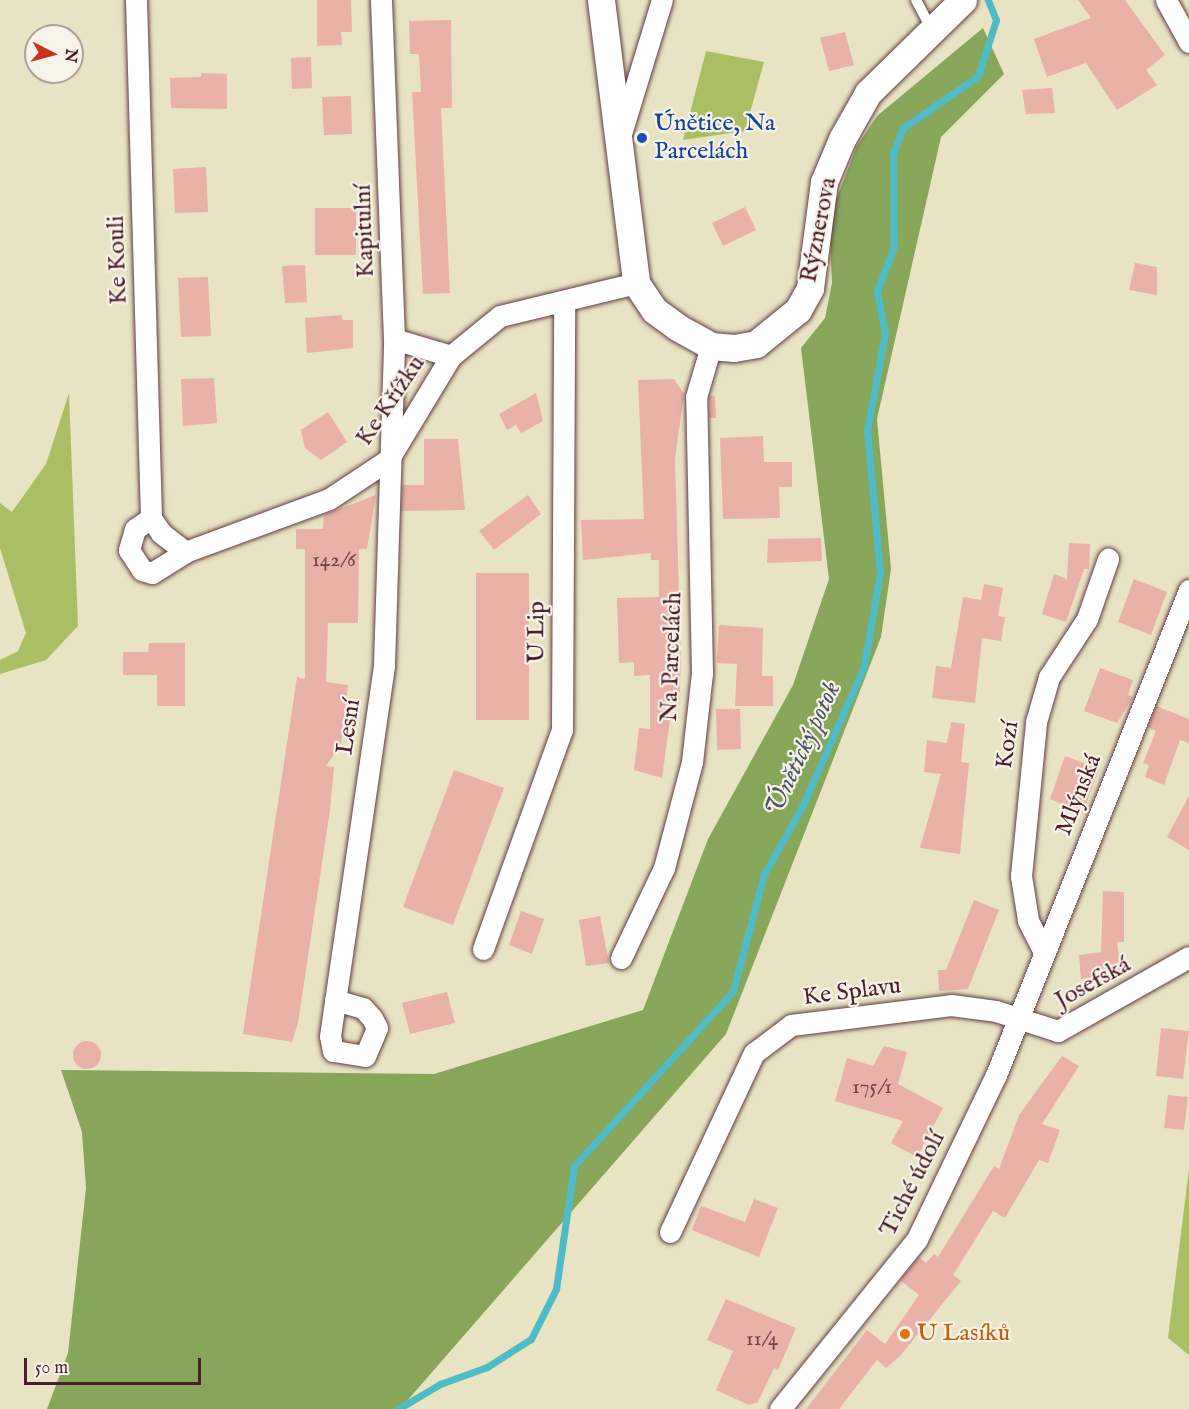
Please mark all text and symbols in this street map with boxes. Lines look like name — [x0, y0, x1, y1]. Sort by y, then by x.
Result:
north arrow — [24, 24, 84, 84]
text: N — [59, 48, 81, 64]
place label: Únětice, Na Parcelách — [654, 110, 775, 166]
marker: Únětice, Na Parcelách — [635, 131, 649, 145]
street label: Rýznerova — [795, 175, 843, 285]
street label: Kapitulní — [349, 184, 381, 278]
street label: Ke Kouli — [102, 215, 134, 305]
street label: Ke Křížku — [350, 350, 432, 452]
house number: 142/6 — [312, 548, 356, 574]
street label: Na Parcelách — [655, 592, 689, 722]
street label: U Lip — [523, 601, 551, 663]
water label: Únětický potok — [758, 677, 848, 821]
street label: Lesní — [331, 697, 367, 757]
street label: Kozí — [990, 719, 1026, 771]
street label: Mlýnská — [1050, 750, 1108, 840]
street label: Josefská — [1050, 951, 1136, 1015]
street label: Ke Splavu — [801, 972, 903, 1012]
house number: 175/1 — [852, 1075, 892, 1101]
street label: Tiché údolí — [874, 1127, 952, 1241]
place label: U Lasíků — [917, 1320, 1010, 1348]
house number: 11/4 — [746, 1327, 778, 1353]
marker: U Lasíků — [898, 1327, 912, 1341]
scale bar — [27, 1346, 204, 1384]
text: 50 m — [35, 1357, 68, 1380]

